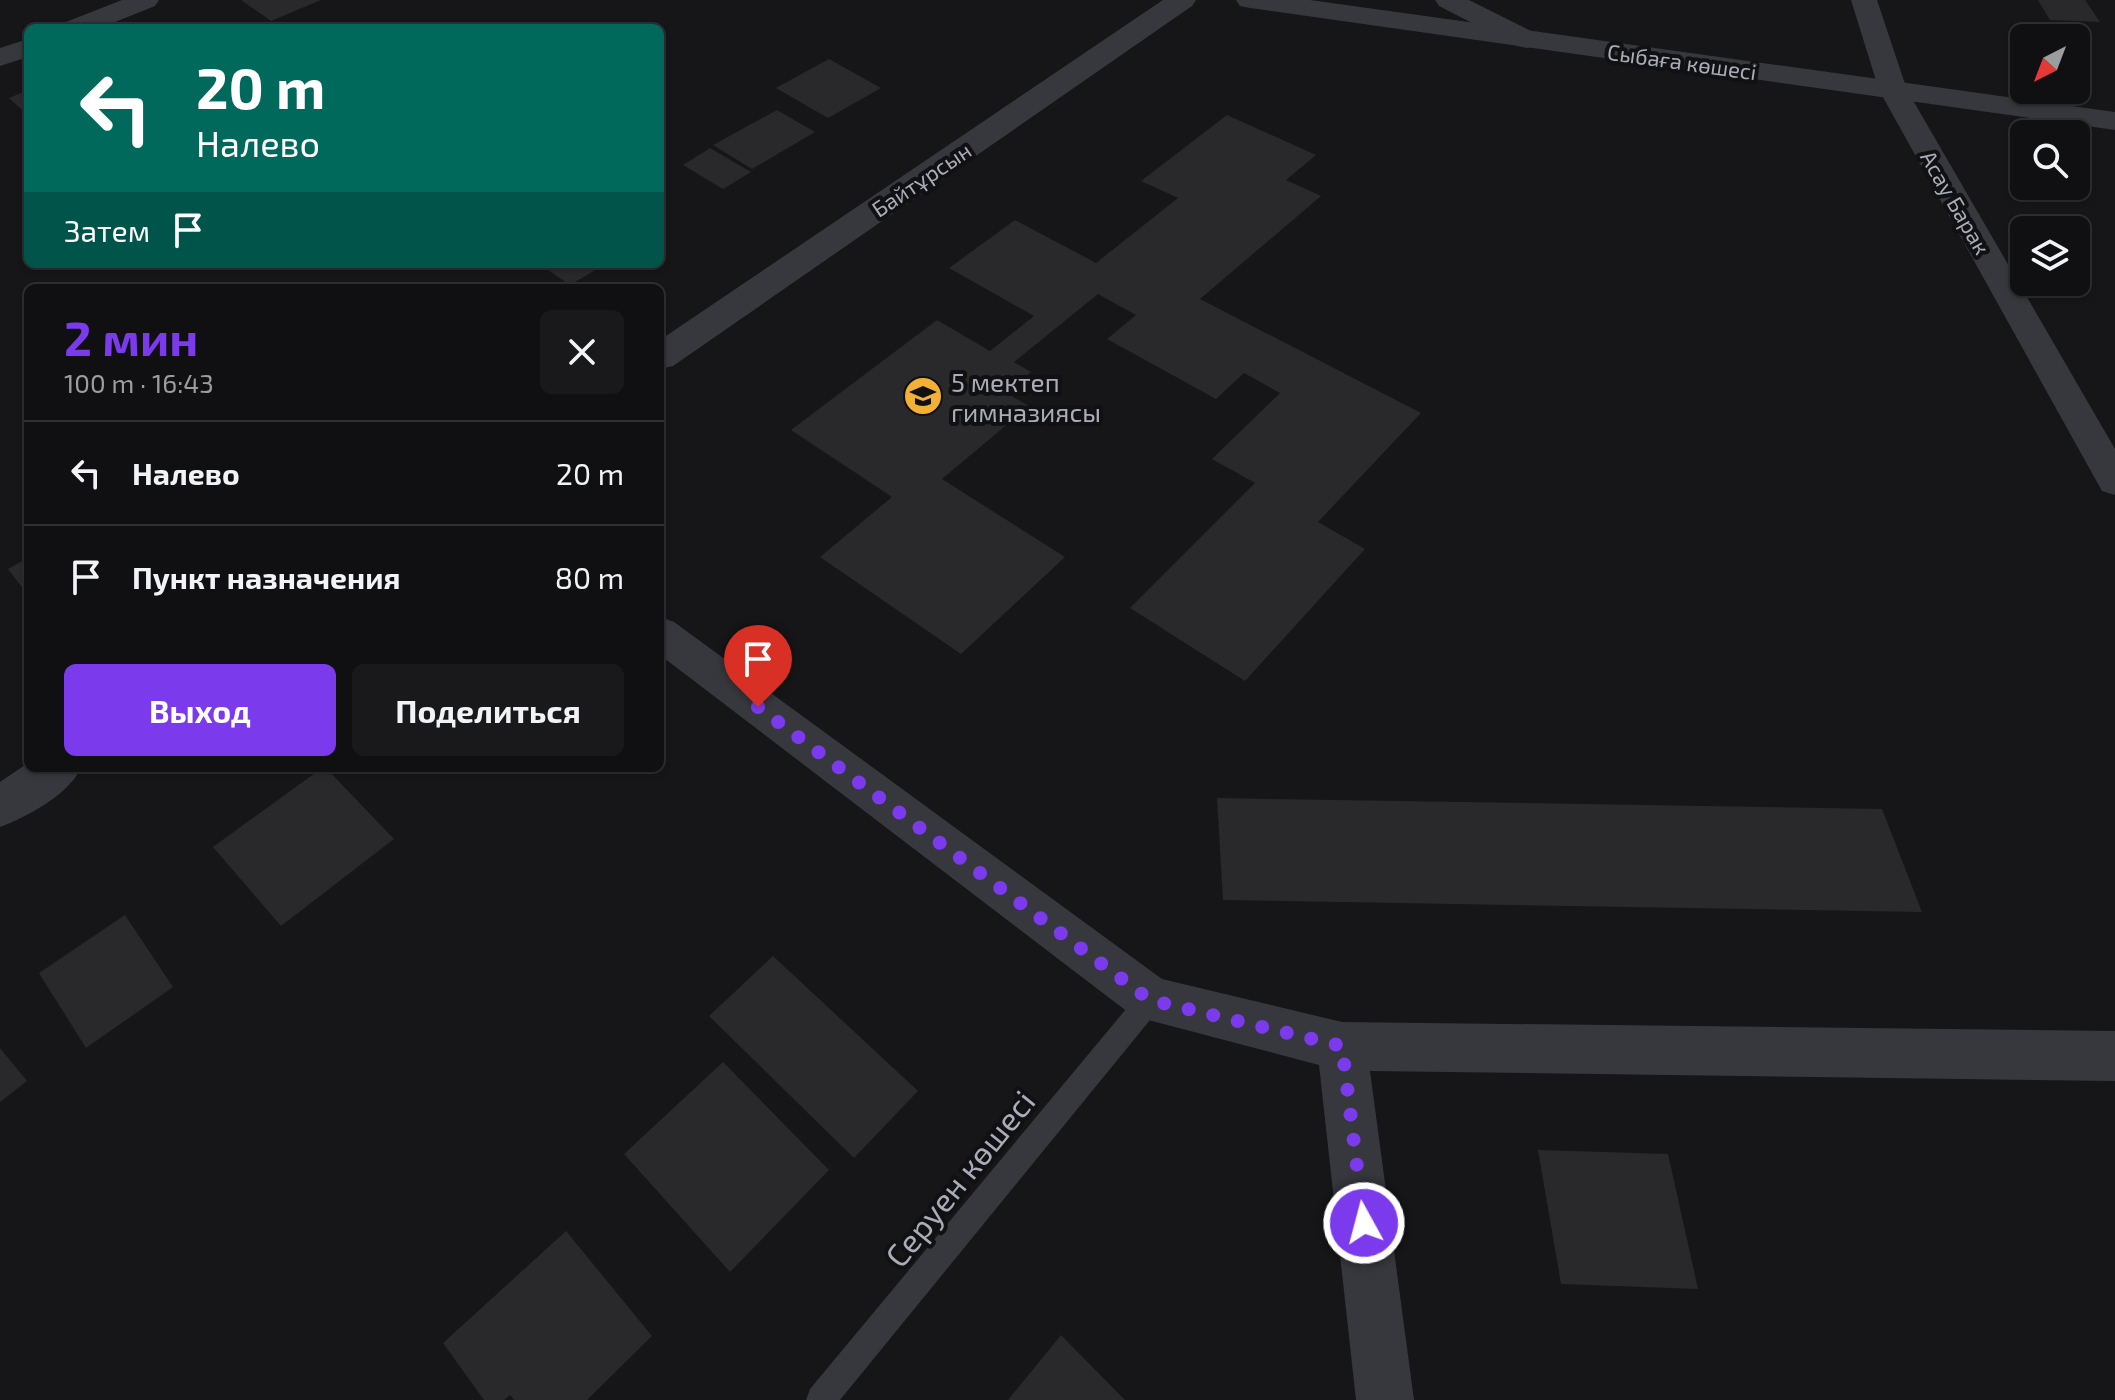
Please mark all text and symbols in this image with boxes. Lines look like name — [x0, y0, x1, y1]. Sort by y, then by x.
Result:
north arrow — [2010, 24, 2090, 104]
map controls — [2010, 24, 2090, 296]
street label: Сыбаға көшесі — [1606, 38, 1758, 84]
text: 20 m — [196, 53, 325, 120]
icon: left — [64, 56, 168, 160]
button: search — [2010, 120, 2090, 200]
text: Налево — [196, 121, 320, 164]
street label: Байтұрсын — [866, 136, 976, 222]
street label: Асау Барак — [1915, 146, 1996, 259]
icon: arrive — [166, 208, 210, 252]
text: Затем — [64, 212, 150, 248]
button: layers — [2010, 216, 2090, 296]
text: 2 мин — [64, 308, 198, 366]
button: close — [540, 310, 624, 394]
place label: 5 мектеп гимназиясы — [951, 366, 1101, 427]
text: 100 m · 16:43 — [64, 367, 214, 398]
school or university icon: 5 мектеп гимназиясы — [902, 375, 944, 417]
icon: left — [64, 451, 108, 495]
text: Налево — [132, 455, 240, 491]
text: 20 m — [556, 455, 624, 491]
icon: arrive — [64, 555, 108, 599]
text: Пункт назначения — [132, 559, 400, 595]
text: 80 m — [555, 559, 624, 595]
pin — [724, 625, 792, 707]
icon: arrive — [736, 637, 780, 681]
button: Выход — [64, 664, 336, 756]
button: Поделиться — [352, 664, 624, 756]
street label: Серуен көшесі — [876, 1082, 1042, 1274]
position arrow — [1322, 1181, 1406, 1265]

